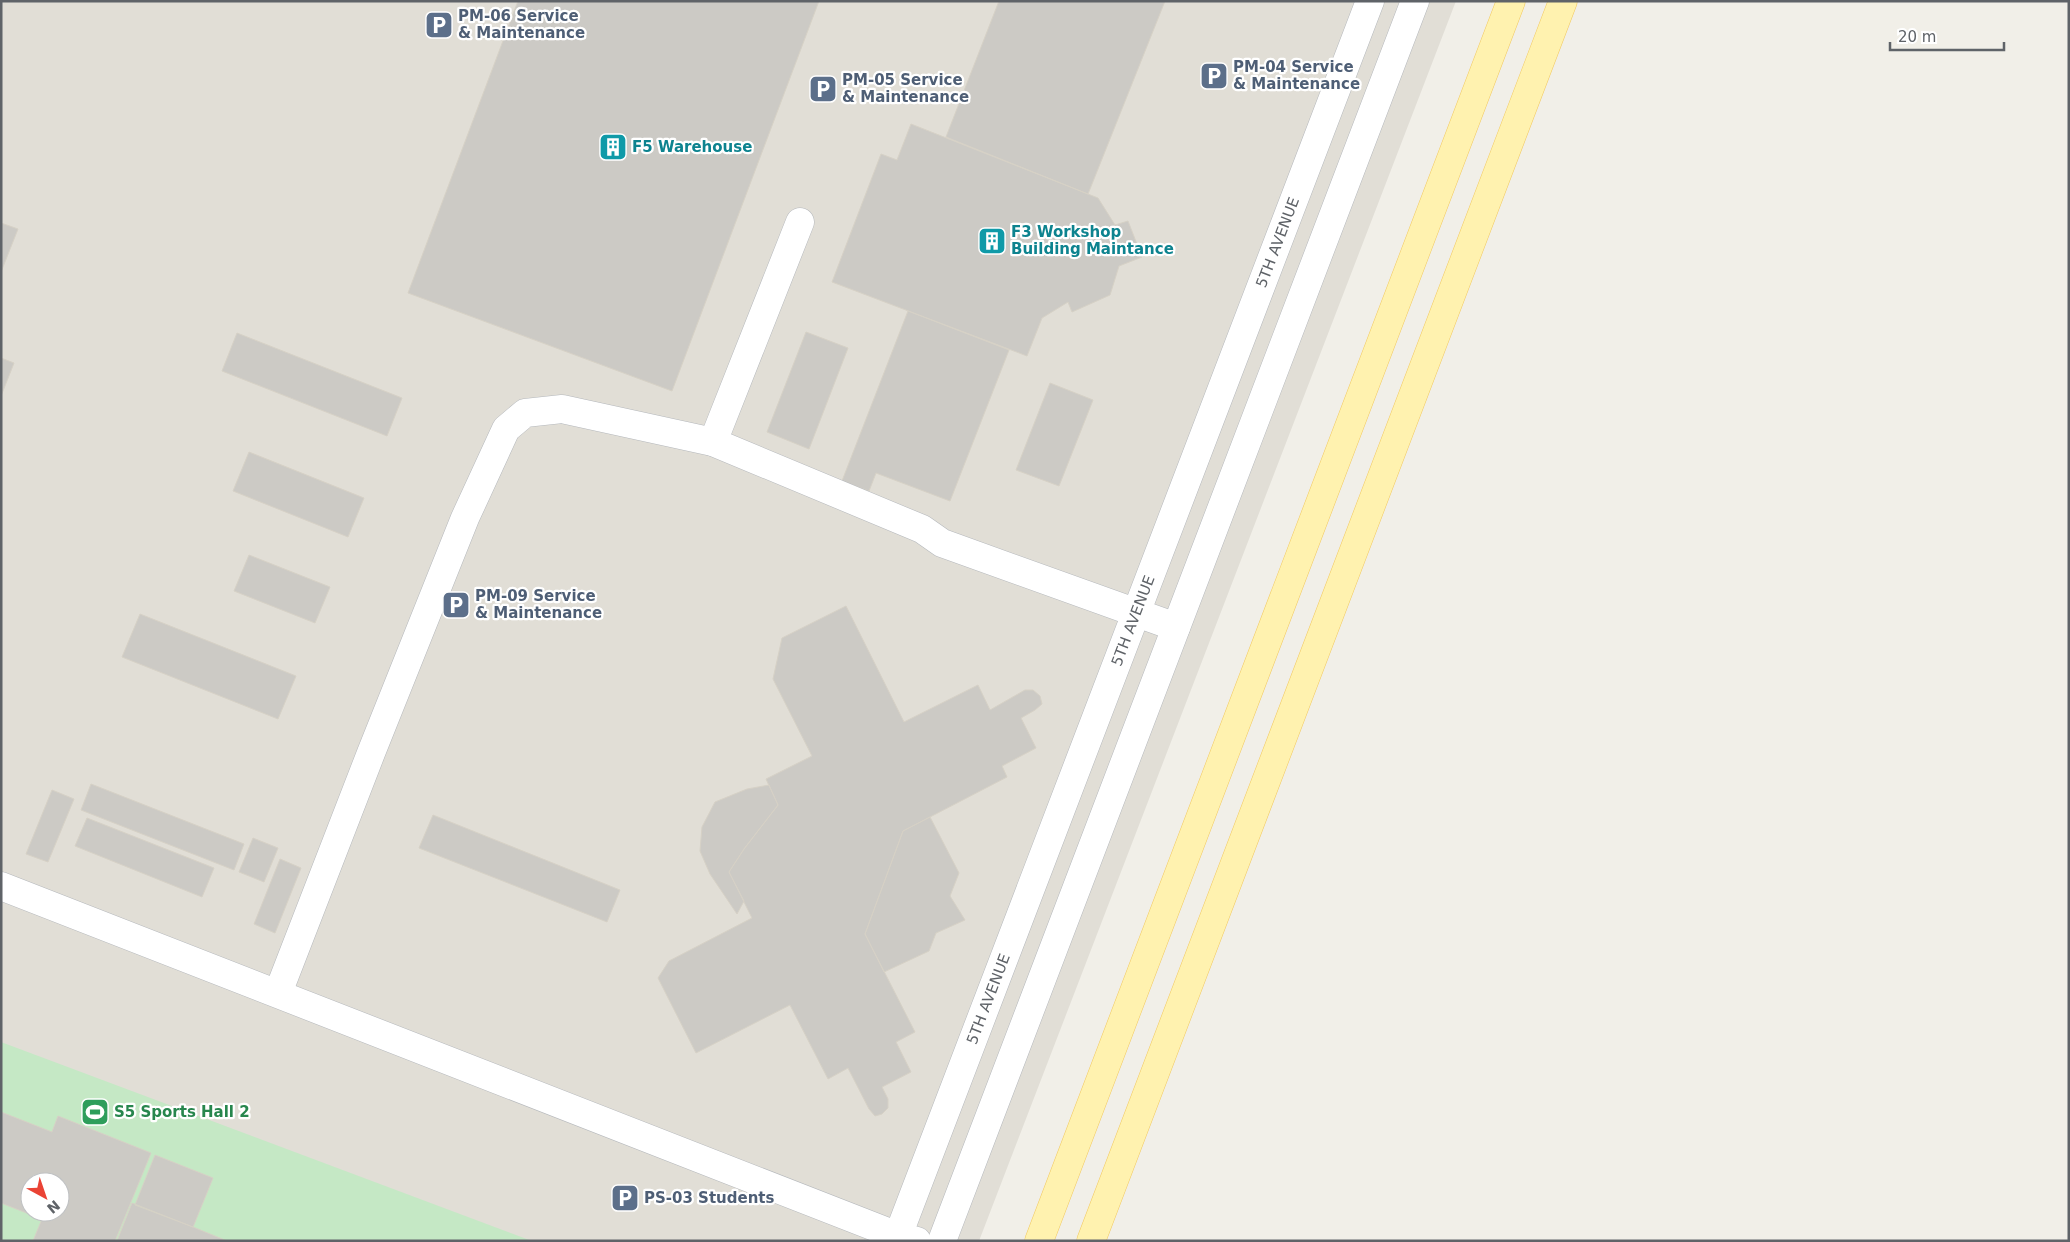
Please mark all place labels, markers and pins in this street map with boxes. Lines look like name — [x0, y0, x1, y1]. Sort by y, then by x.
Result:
place label: PM-06 Service & Maintenance — [458, 7, 585, 42]
parking icon: PM-06 Service & Maintenance — [424, 10, 454, 40]
place label: PM-04 Service & Maintenance — [1233, 58, 1360, 93]
parking icon: PM-04 Service & Maintenance — [1199, 61, 1229, 91]
place label: PM-05 Service & Maintenance — [842, 71, 969, 106]
parking icon: PM-05 Service & Maintenance — [808, 74, 838, 104]
building icon: F5 Warehouse — [598, 132, 628, 162]
place label: F5 Warehouse — [632, 138, 752, 156]
place label: F3 Workshop Building Maintance — [1011, 223, 1174, 258]
building icon: F3 Workshop Building Maintance — [977, 226, 1007, 256]
place label: PM-09 Service & Maintenance — [475, 587, 602, 622]
parking icon: PM-09 Service & Maintenance — [441, 590, 471, 620]
sports icon: S5 Sports Hall 2 — [80, 1097, 110, 1127]
place label: S5 Sports Hall 2 — [114, 1103, 250, 1121]
parking icon: PS-03 Students — [610, 1183, 640, 1213]
place label: PS-03 Students — [644, 1189, 775, 1207]

